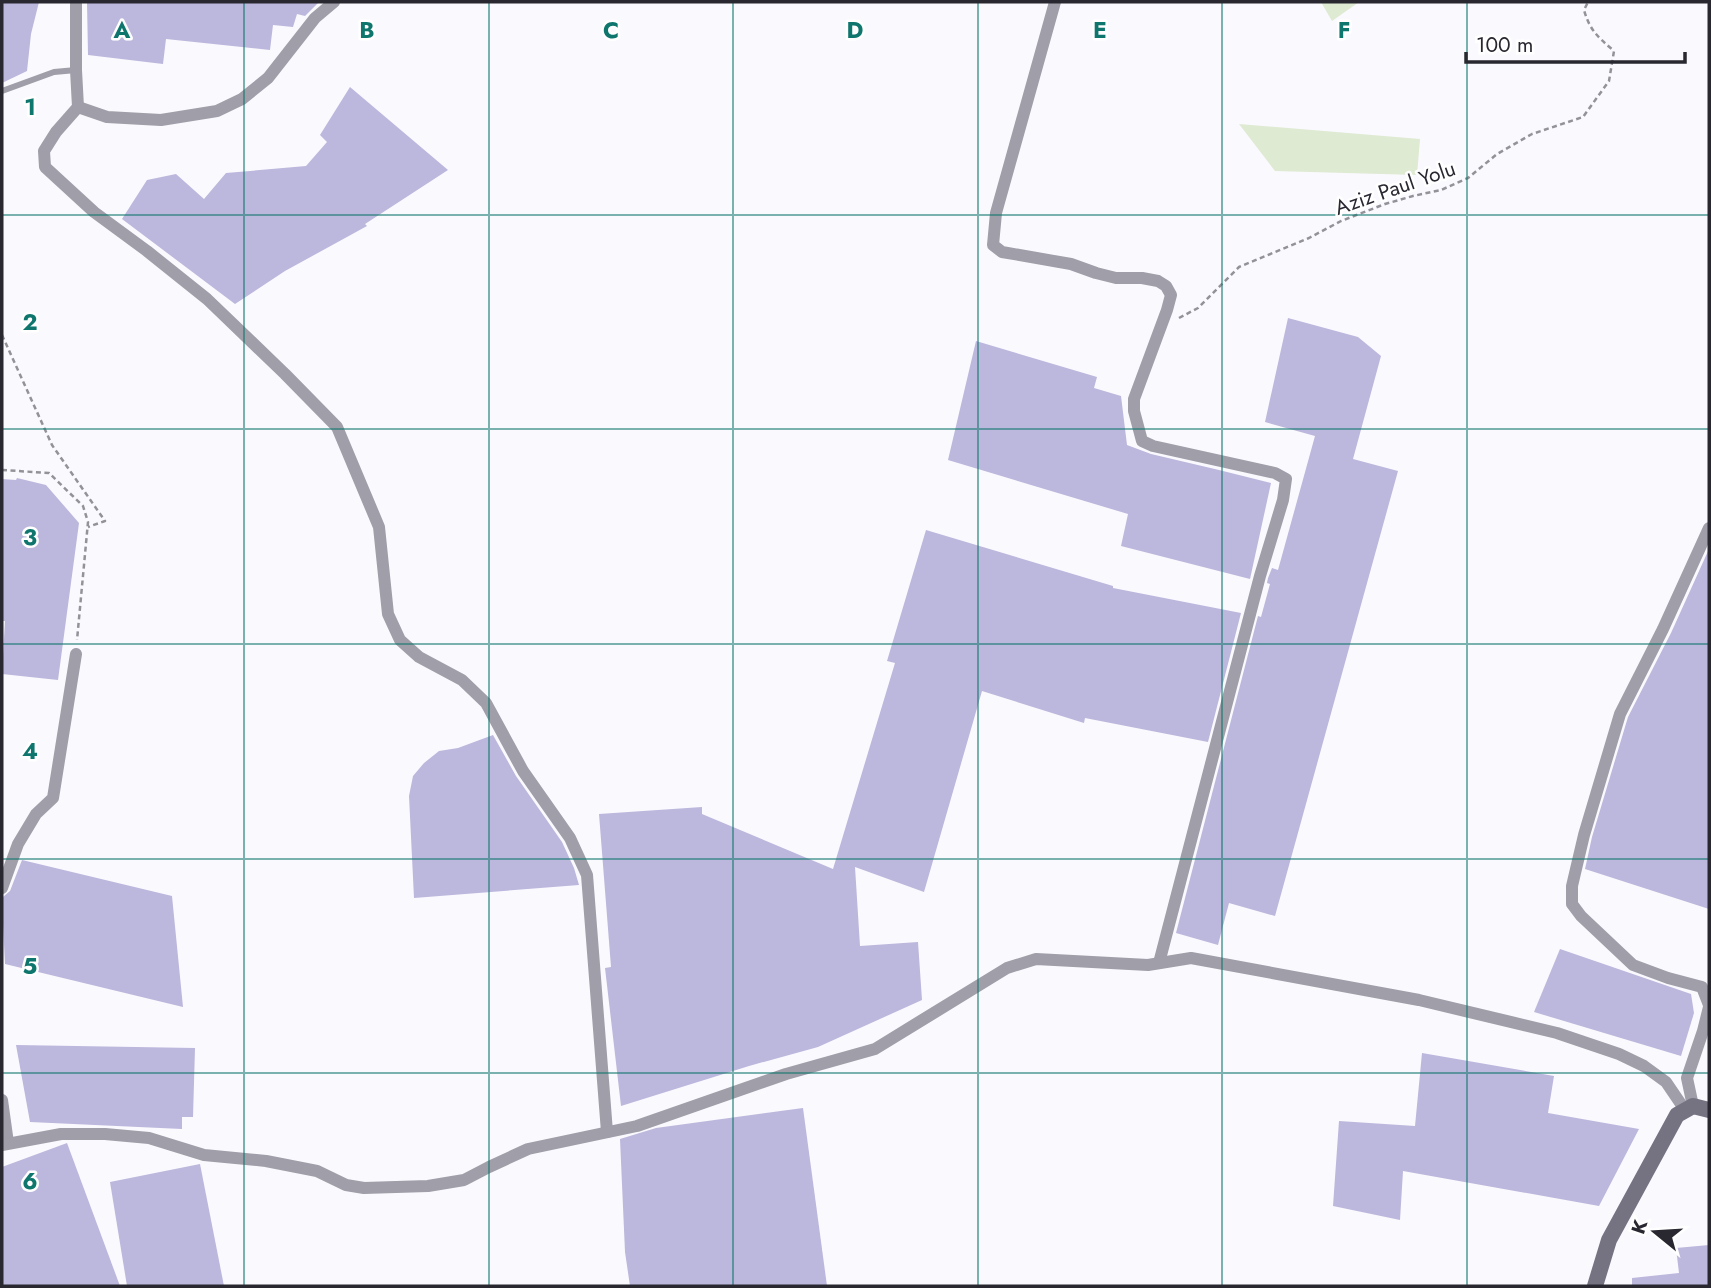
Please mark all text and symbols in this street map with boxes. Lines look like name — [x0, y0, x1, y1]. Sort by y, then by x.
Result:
text: A — [113, 13, 131, 47]
text: B — [359, 13, 375, 47]
text: C — [603, 13, 619, 47]
text: D — [847, 13, 864, 47]
text: E — [1093, 13, 1107, 47]
text: F — [1338, 13, 1350, 47]
scale bar — [1466, 21, 1685, 65]
text: 100 m — [1476, 30, 1533, 60]
text: 1 — [24, 90, 36, 124]
street label: Aziz Paul Yolu — [1330, 153, 1460, 223]
text: 2 — [22, 305, 38, 339]
text: 3 — [23, 520, 37, 554]
text: 4 — [22, 734, 38, 768]
text: 5 — [23, 949, 37, 983]
text: 6 — [22, 1164, 38, 1198]
north arrow — [1620, 1197, 1690, 1267]
text: K — [1624, 1216, 1654, 1237]

